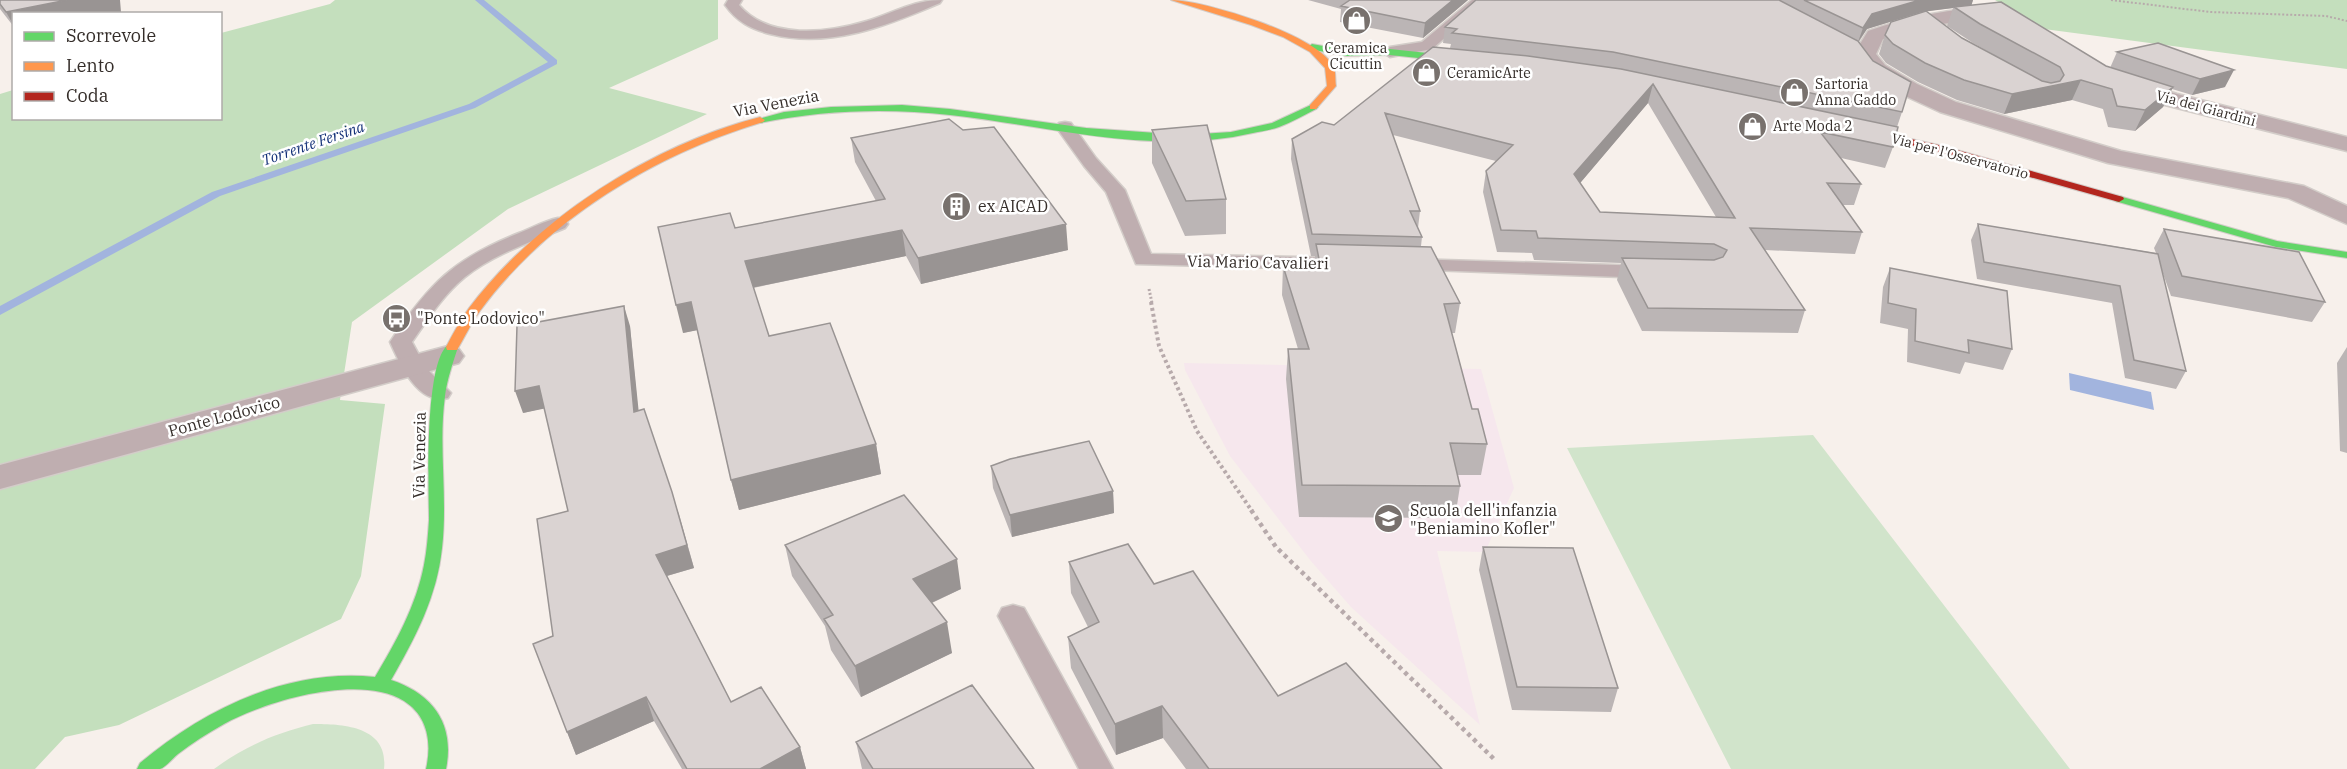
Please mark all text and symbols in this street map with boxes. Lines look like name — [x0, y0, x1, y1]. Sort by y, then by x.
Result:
shop icon: Ceramica Cicuttin — [1340, 5, 1372, 37]
legend — [12, 12, 222, 120]
text: Scorrevole — [66, 24, 156, 47]
place label: Ceramica Cicuttin — [1325, 39, 1388, 73]
text: Lento — [66, 54, 114, 77]
shop icon: CeramicArte — [1410, 57, 1442, 89]
place label: CeramicArte — [1447, 64, 1531, 82]
place label: Sartoria Anna Gaddo — [1815, 75, 1896, 109]
shop icon: Sartoria Anna Gaddo — [1778, 76, 1810, 108]
text: Coda — [66, 84, 109, 107]
street label: Via Venezia — [732, 85, 821, 121]
street label: Via dei Giardini — [2154, 86, 2258, 130]
shop icon: Arte Moda 2 — [1736, 110, 1768, 142]
water label: Torrente Fersina — [259, 116, 368, 169]
place label: Arte Moda 2 — [1773, 117, 1853, 135]
street label: Via per l'Osservatorio — [1889, 129, 2031, 183]
building icon: ex AICAD — [941, 190, 973, 222]
place label: ex AICAD — [978, 196, 1048, 216]
street label: Via Mario Cavalieri — [1187, 251, 1329, 273]
bus stop icon: "Ponte Lodovico" — [380, 302, 412, 334]
place label: "Ponte Lodovico" — [417, 308, 545, 328]
street label: Ponte Lodovico — [166, 391, 282, 441]
street label: Via Venezia — [408, 411, 430, 499]
place label: Scuola dell'infanzia "Beniamino Kofler" — [1410, 500, 1557, 538]
school or university icon: Scuola dell'infanzia "Beniamino Kofler" — [1373, 503, 1405, 535]

